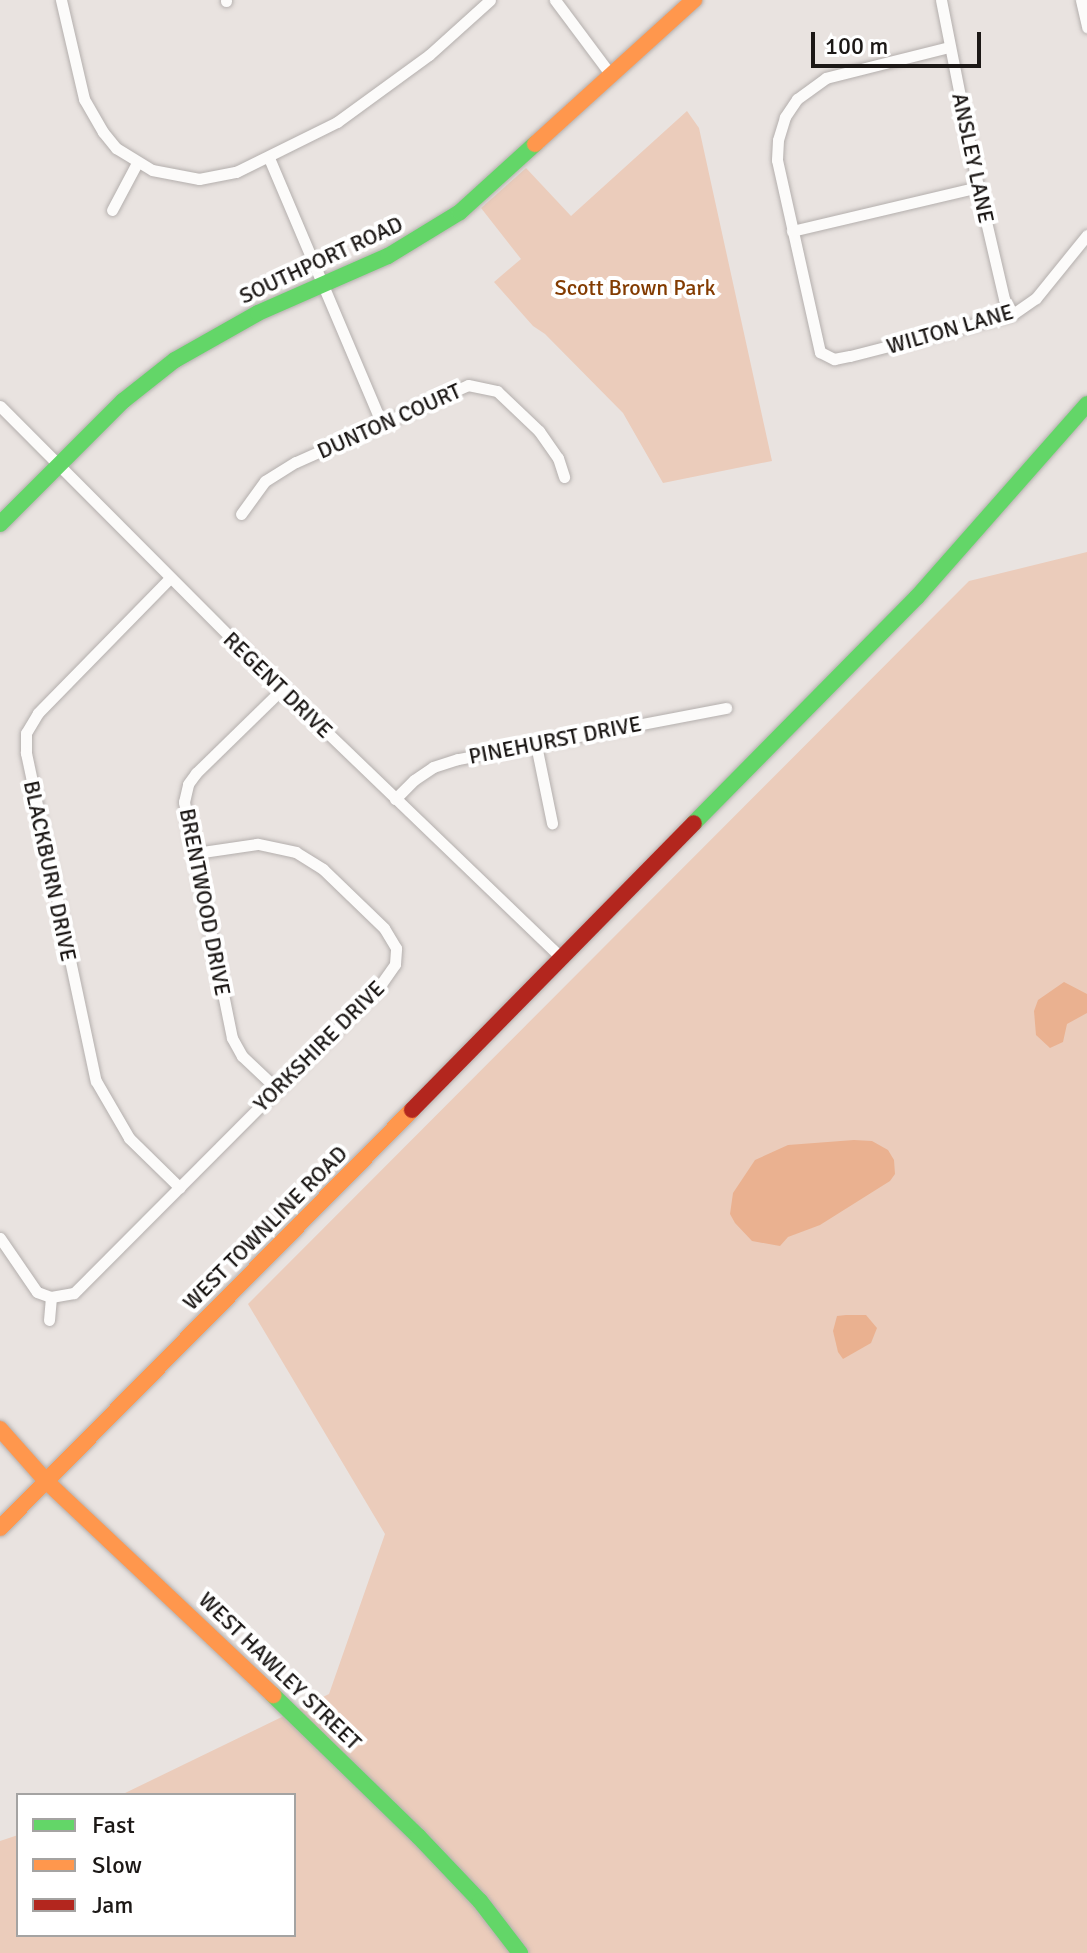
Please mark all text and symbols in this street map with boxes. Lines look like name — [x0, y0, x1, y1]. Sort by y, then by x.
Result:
scale bar — [815, 16, 985, 66]
text: 100 m — [825, 31, 888, 61]
street label: ANSLEY LANE — [946, 91, 1000, 225]
street label: SOUTHPORT ROAD — [235, 211, 407, 309]
park label: Scott Brown Park — [555, 275, 715, 301]
street label: WILTON LANE — [883, 298, 1017, 360]
street label: DUNTON COURT — [313, 378, 465, 464]
street label: REGENT DRIVE — [218, 626, 338, 744]
street label: PINEHURST DRIVE — [466, 710, 644, 770]
street label: BLACKBURN DRIVE — [18, 778, 82, 964]
street label: BRENTWOOD DRIVE — [174, 806, 236, 998]
street label: YORKSHIRE DRIVE — [248, 975, 390, 1117]
street label: WEST TOWNLINE ROAD — [177, 1140, 353, 1316]
street label: WEST HAWLEY STREET — [193, 1587, 367, 1755]
legend — [16, 1793, 296, 1937]
text: Fast — [92, 1810, 135, 1840]
text: Slow — [92, 1850, 142, 1880]
text: Jam — [92, 1890, 133, 1920]

